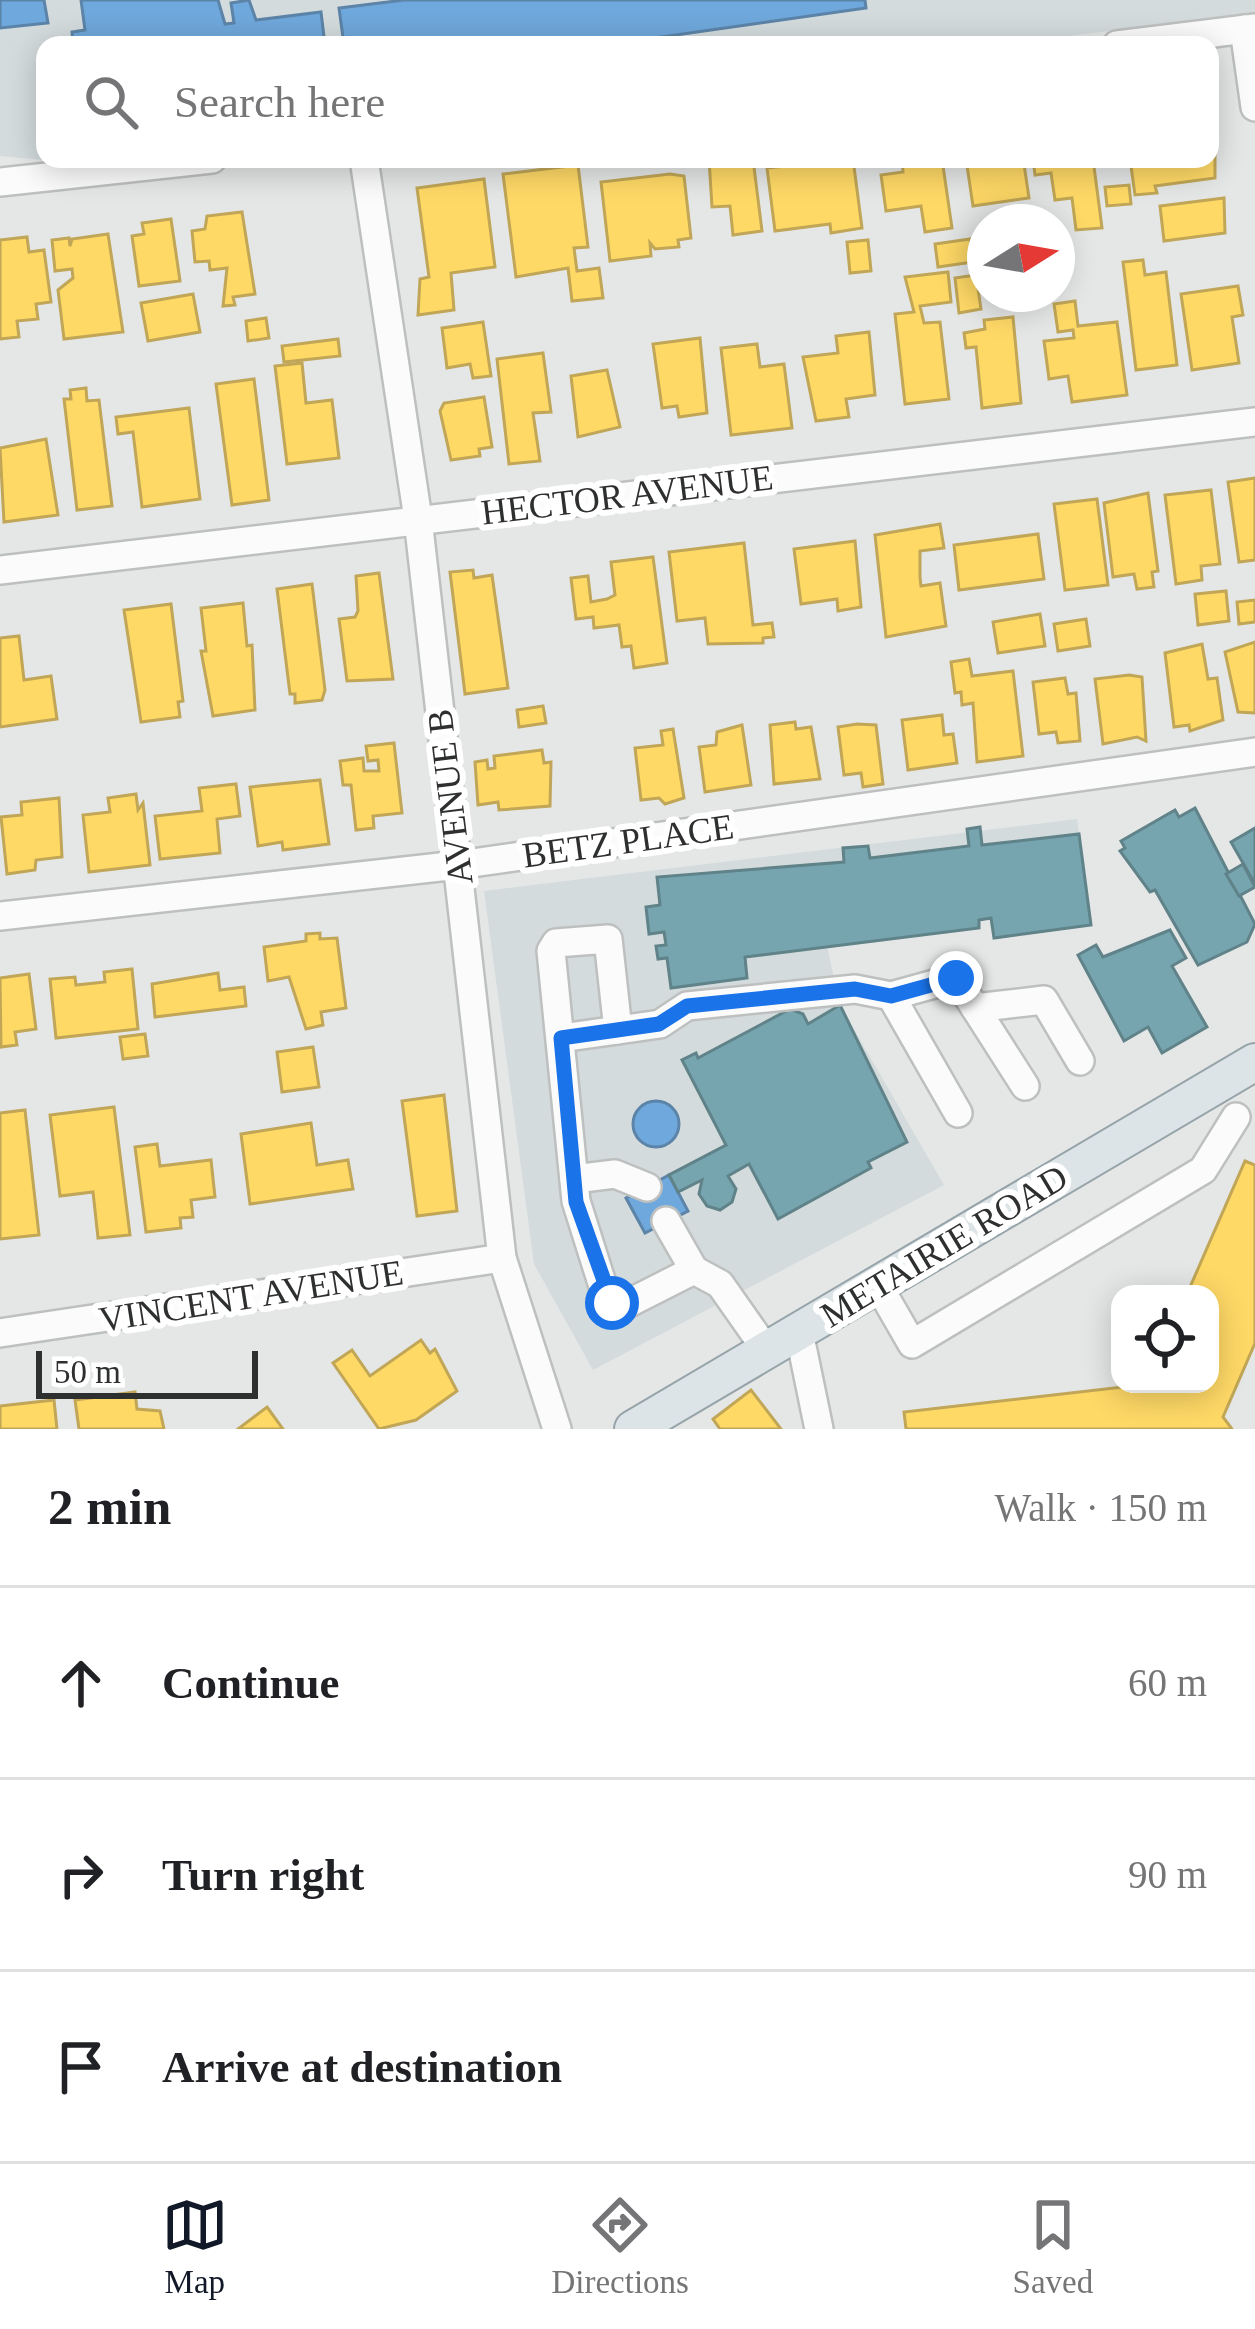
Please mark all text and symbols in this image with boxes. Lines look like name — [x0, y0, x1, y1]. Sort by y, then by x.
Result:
search box — [36, 36, 1219, 168]
icon: search — [78, 69, 144, 135]
text: Search here — [174, 77, 385, 127]
north arrow — [967, 204, 1075, 312]
street label: HECTOR AVENUE — [479, 457, 775, 533]
street label: AVENUE B — [419, 707, 481, 887]
street label: BETZ PLACE — [520, 806, 736, 876]
route end — [929, 951, 983, 1005]
street label: METAIRIE ROAD — [814, 1157, 1074, 1335]
street label: VINCENT AVENUE — [96, 1252, 406, 1340]
route start — [585, 1276, 639, 1330]
map controls — [1111, 1285, 1219, 1393]
button: locate — [1111, 1285, 1219, 1393]
scale bar — [36, 1345, 258, 1398]
text: 50 m — [54, 1354, 121, 1390]
text: 2 min — [48, 1479, 171, 1535]
text: Walk · 150 m — [995, 1486, 1207, 1529]
icon: ahead — [48, 1650, 114, 1716]
text: Continue — [162, 1658, 340, 1708]
text: 60 m — [1128, 1661, 1207, 1704]
icon: right — [48, 1842, 114, 1908]
text: Turn right — [162, 1850, 364, 1900]
text: 90 m — [1128, 1853, 1207, 1896]
icon: arrive — [48, 2034, 114, 2100]
text: Arrive at destination — [162, 2042, 562, 2092]
tab: Map — [162, 2192, 228, 2301]
tab: Directions — [551, 2192, 689, 2301]
tab: Saved — [1013, 2192, 1093, 2301]

